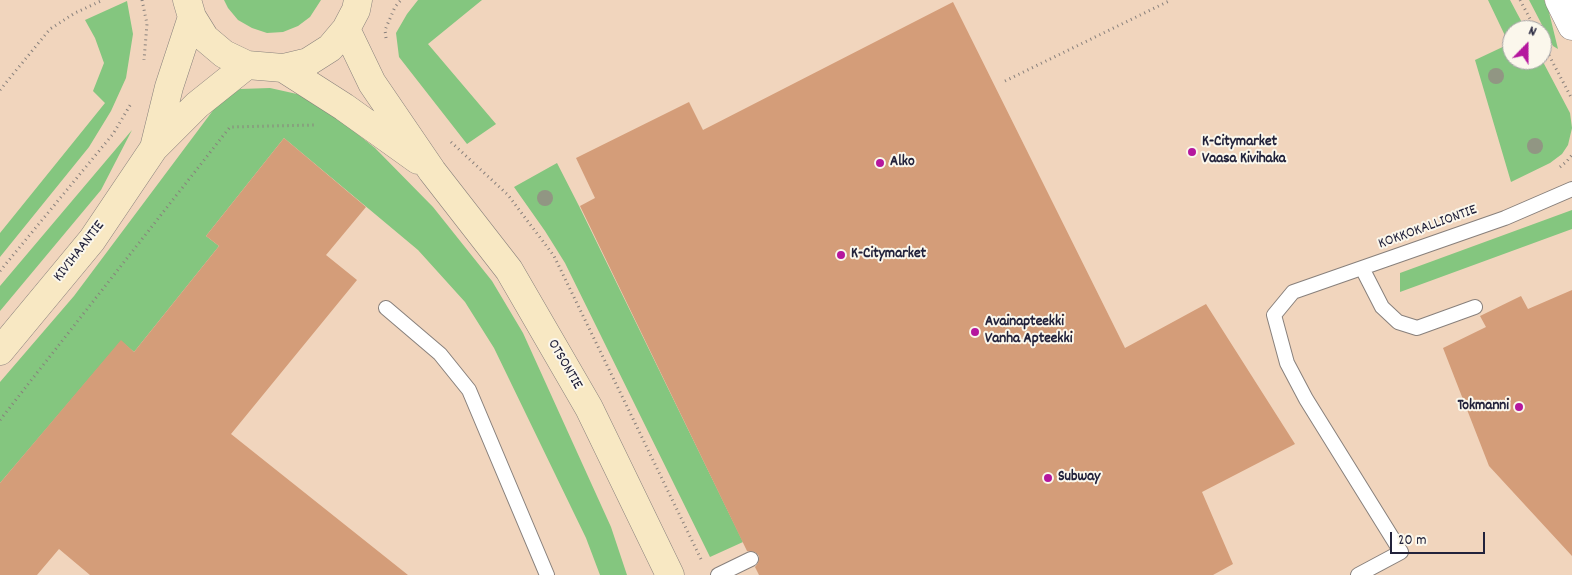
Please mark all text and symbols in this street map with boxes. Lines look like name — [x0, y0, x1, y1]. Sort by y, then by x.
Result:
north arrow — [1502, 20, 1552, 70]
text: N — [1525, 21, 1539, 43]
place label: K-Citymarket Vaasa Kivihaka — [1202, 134, 1286, 169]
marker: K-Citymarket Vaasa Kivihaka — [1186, 146, 1198, 158]
place label: Alko — [890, 154, 915, 172]
marker: Alko — [874, 157, 886, 169]
street label: KOKKOKALLIONTIE — [1376, 202, 1480, 254]
street label: KIVIHAANTIE — [51, 218, 109, 286]
place label: K-Citymarket — [851, 246, 926, 264]
marker: K-Citymarket — [835, 249, 847, 261]
place label: Avainapteekki Vanha Apteekki — [985, 314, 1072, 349]
marker: Avainapteekki Vanha Apteekki — [969, 326, 981, 338]
street label: OTSONTIE — [543, 337, 585, 393]
place label: Tokmanni — [1458, 398, 1509, 416]
marker: Tokmanni — [1513, 401, 1525, 413]
place label: Subway — [1058, 469, 1100, 487]
marker: Subway — [1042, 472, 1054, 484]
scale bar — [1392, 522, 1487, 554]
text: 20 m — [1398, 530, 1426, 552]

